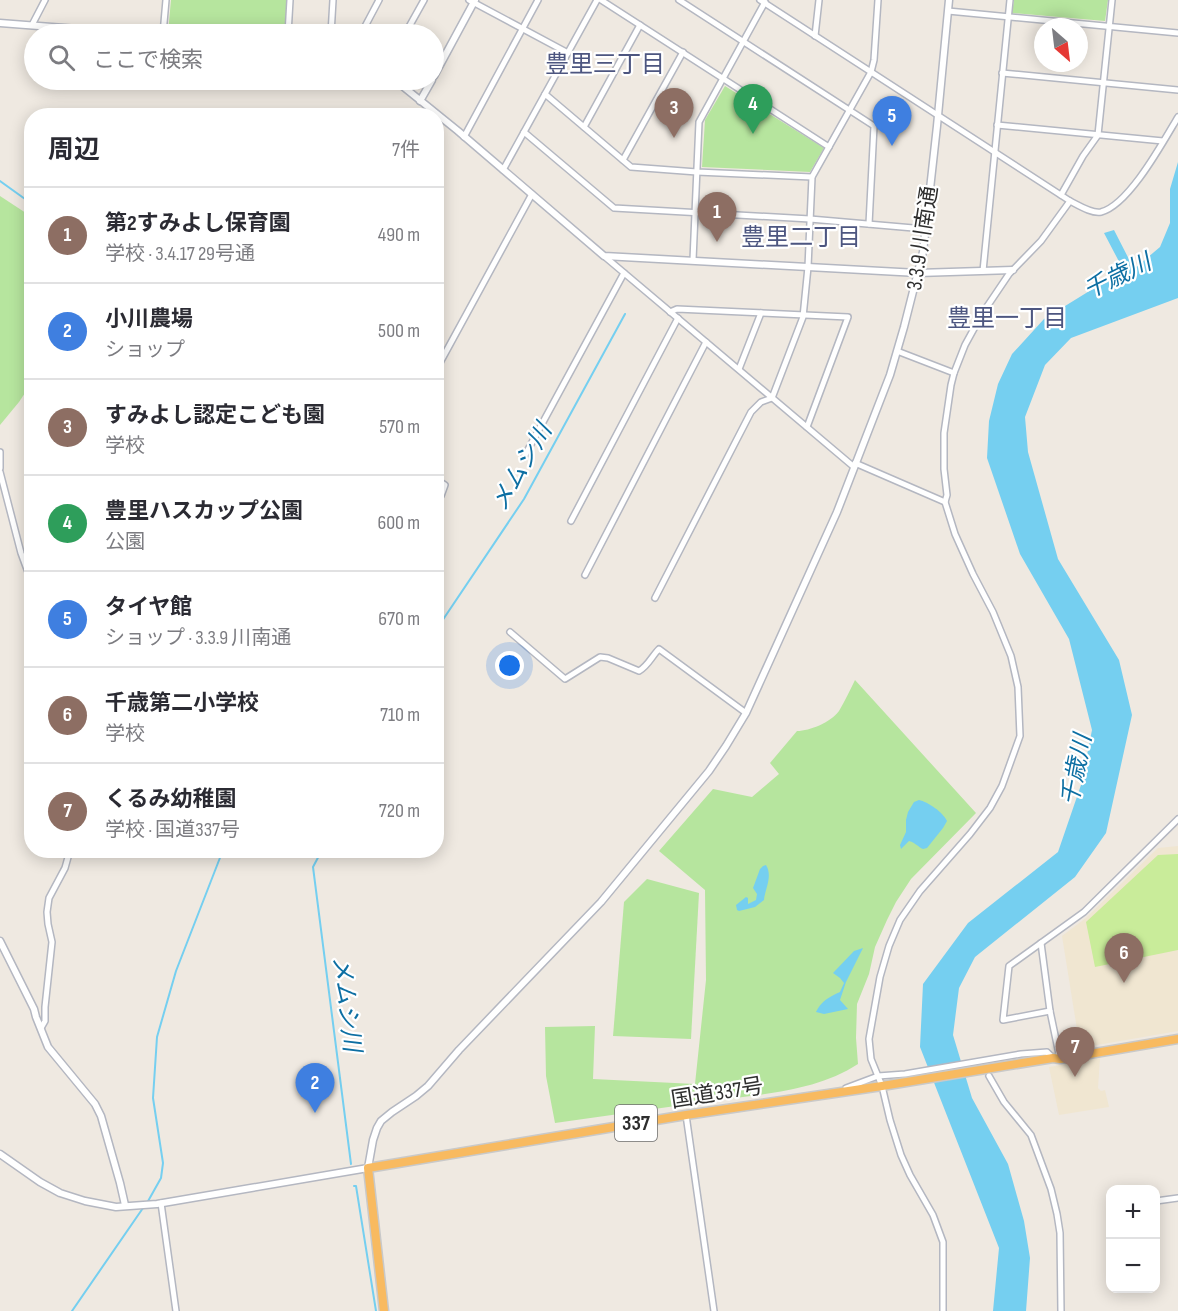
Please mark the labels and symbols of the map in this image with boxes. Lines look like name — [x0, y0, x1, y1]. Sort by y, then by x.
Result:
north arrow — [1034, 18, 1088, 72]
district label: 豊里三丁目 — [545, 50, 665, 79]
pin: 4 — [734, 84, 772, 134]
pin: 3 — [654, 88, 694, 138]
pin: 5 — [872, 96, 912, 146]
street label: 3.3.9 川南通 — [901, 184, 944, 292]
pin: 1 — [698, 192, 736, 242]
district label: 豊里二丁目 — [741, 223, 861, 252]
water label: 千歳川 — [1079, 246, 1159, 305]
district label: 豊里一丁目 — [947, 304, 1067, 333]
water label: メムシ川 — [485, 416, 559, 516]
your location — [495, 651, 524, 680]
water label: 千歳川 — [1055, 729, 1098, 808]
pin: 6 — [1104, 934, 1144, 983]
water label: メムシ川 — [326, 955, 367, 1056]
pin: 7 — [1056, 1028, 1094, 1077]
pin: 2 — [296, 1064, 334, 1113]
street label: 国道337号 — [669, 1073, 765, 1114]
road number: 337 — [615, 1105, 657, 1141]

